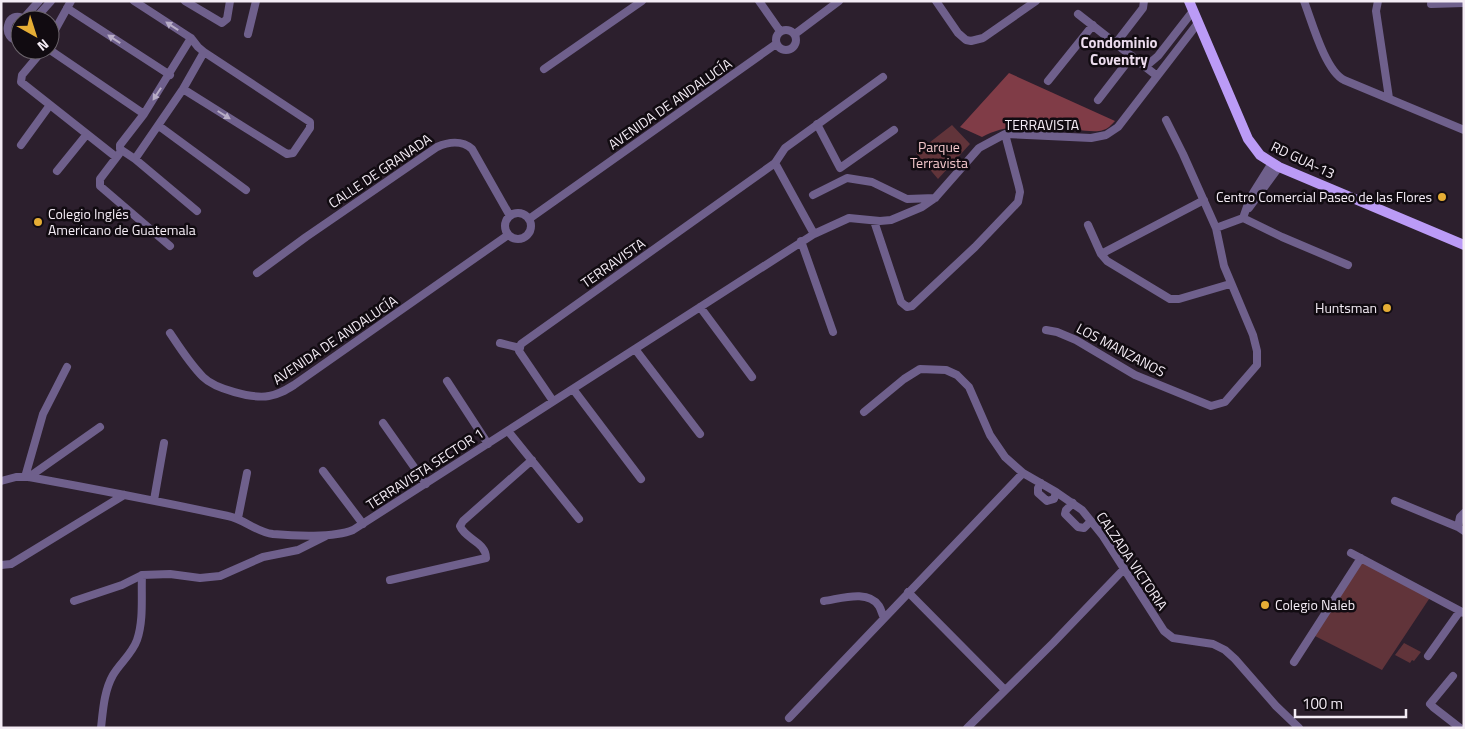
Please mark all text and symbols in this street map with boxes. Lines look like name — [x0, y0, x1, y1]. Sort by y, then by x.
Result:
north arrow — [10, 10, 60, 60]
one-way arrow — [166, 21, 179, 30]
district label: Condominio Coventry — [1080, 31, 1158, 71]
text: N — [33, 34, 54, 57]
one-way arrow — [107, 34, 121, 43]
street label: AVENIDA DE ANDALUCÍA — [604, 53, 736, 154]
one-way arrow — [152, 88, 162, 101]
one-way arrow — [218, 110, 231, 120]
street label: TERRAVISTA — [1005, 114, 1080, 135]
street label: CALLE DE GRANADA — [324, 128, 436, 213]
park label: Parque Terravista — [910, 136, 968, 173]
street label: RD GUA-13 — [1268, 136, 1339, 183]
place label: Centro Comercial Paseo de las Flores — [1216, 186, 1432, 207]
marker: Centro Comercial Paseo de las Flores — [1436, 191, 1448, 203]
place label: Colegio Inglés Americano de Guatemala — [48, 203, 196, 240]
marker: Colegio Inglés Americano de Guatemala — [32, 216, 44, 228]
street label: TERRAVISTA — [576, 232, 650, 293]
street label: AVENIDA DE ANDALUCÍA — [268, 289, 402, 389]
place label: Huntsman — [1315, 297, 1377, 318]
marker: Huntsman — [1381, 302, 1393, 314]
street label: LOS MANZANOS — [1073, 317, 1169, 382]
street label: TERRAVISTA SECTOR 1 — [362, 423, 488, 514]
street label: CALZADA VICTORIA — [1092, 507, 1174, 615]
place label: Colegio Naleb — [1275, 594, 1355, 615]
marker: Colegio Naleb — [1259, 599, 1271, 611]
scale bar — [1295, 686, 1406, 718]
text: 100 m — [1302, 692, 1343, 715]

